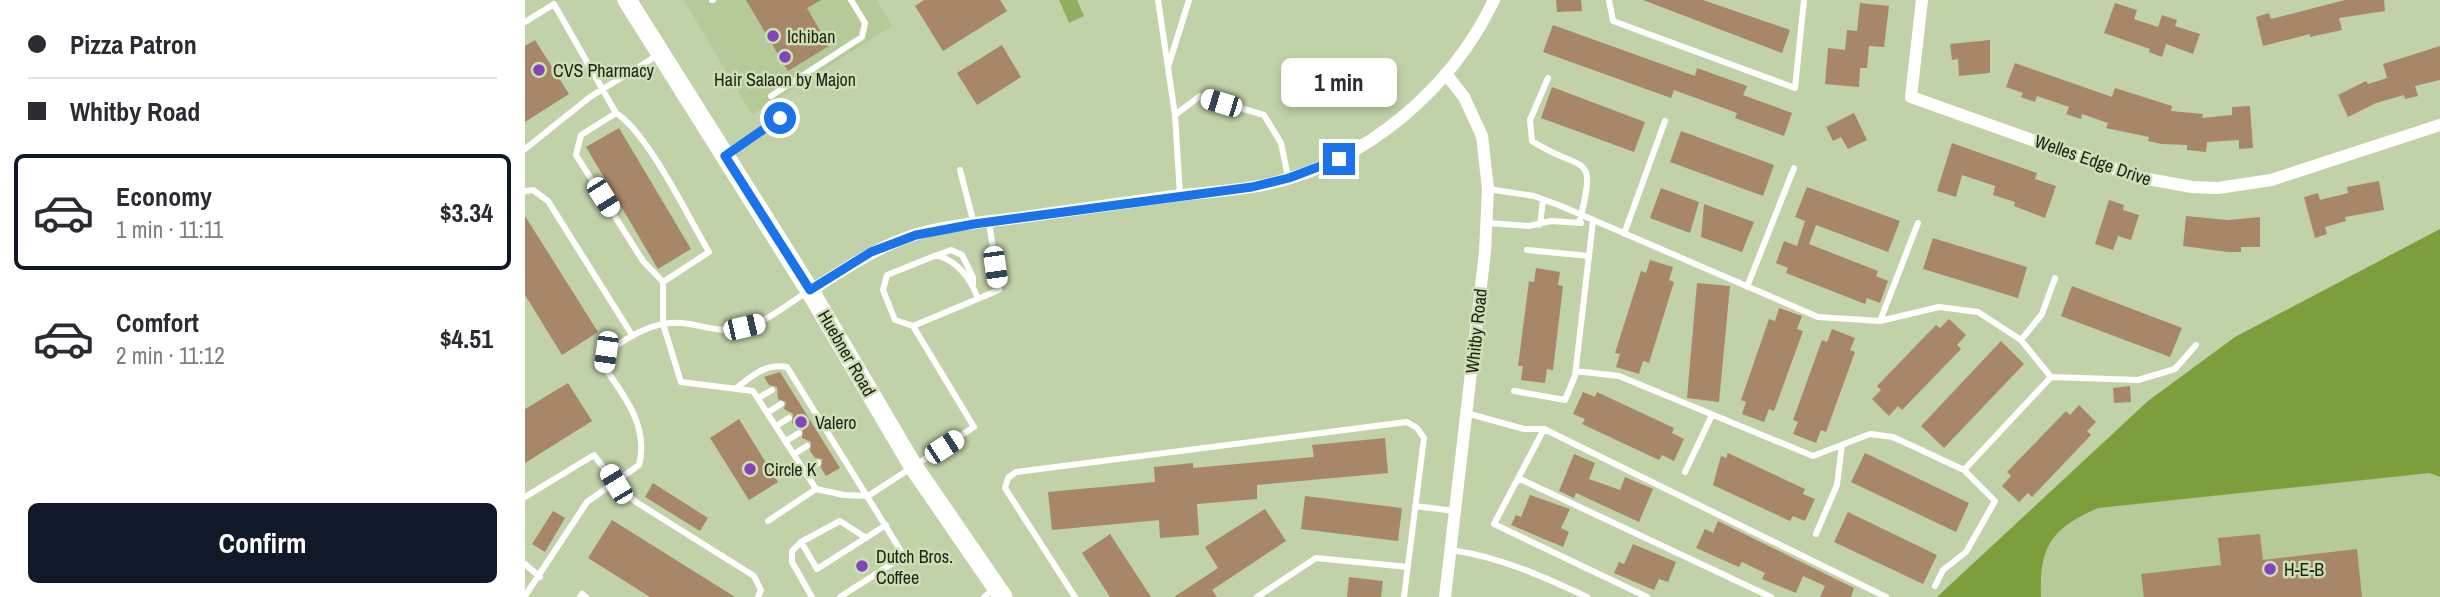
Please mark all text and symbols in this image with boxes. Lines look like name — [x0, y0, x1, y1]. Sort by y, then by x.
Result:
place label: Ichiban — [787, 24, 835, 49]
text: Pizza Patron — [70, 27, 197, 62]
marker: Ichiban — [765, 28, 781, 44]
marker: Hair Salaon by Majon — [777, 49, 793, 65]
place label: CVS Pharmacy — [553, 58, 655, 83]
callout: 1 min — [1281, 58, 1397, 106]
marker: CVS Pharmacy — [531, 62, 547, 78]
place label: Hair Salaon by Majon — [714, 67, 856, 92]
text: 1 min — [1314, 67, 1364, 98]
car — [1198, 87, 1245, 119]
text: Whitby Road — [70, 94, 200, 129]
route start — [764, 102, 796, 134]
street label: Welles Edge Drive — [2031, 128, 2155, 192]
route end — [1323, 143, 1355, 175]
car — [583, 174, 624, 220]
text: Economy — [116, 179, 212, 214]
icon: car — [32, 181, 95, 244]
text: $3.34 — [440, 195, 493, 230]
text: 1 min · 11:11 — [116, 214, 223, 245]
car — [982, 245, 1009, 289]
street label: Whitby Road — [1459, 287, 1493, 375]
text: Comfort — [116, 305, 199, 340]
street label: Huebner Road — [812, 305, 882, 401]
icon: car — [32, 307, 95, 370]
car — [722, 312, 767, 342]
text: $4.51 — [440, 321, 493, 356]
car — [593, 330, 620, 374]
text: 2 min · 11:12 — [116, 340, 225, 371]
place label: Valero — [815, 410, 857, 435]
marker: Valero — [793, 414, 809, 430]
car — [921, 427, 968, 467]
place label: Circle K — [764, 457, 817, 482]
car — [597, 461, 636, 507]
marker: Circle K — [742, 461, 758, 477]
button: Confirm — [28, 503, 497, 583]
place label: Dutch Bros. Coffee — [876, 544, 953, 590]
place label: H-E-B — [2284, 557, 2324, 582]
marker: Dutch Bros. Coffee — [854, 558, 870, 574]
marker: H-E-B — [2262, 561, 2278, 577]

